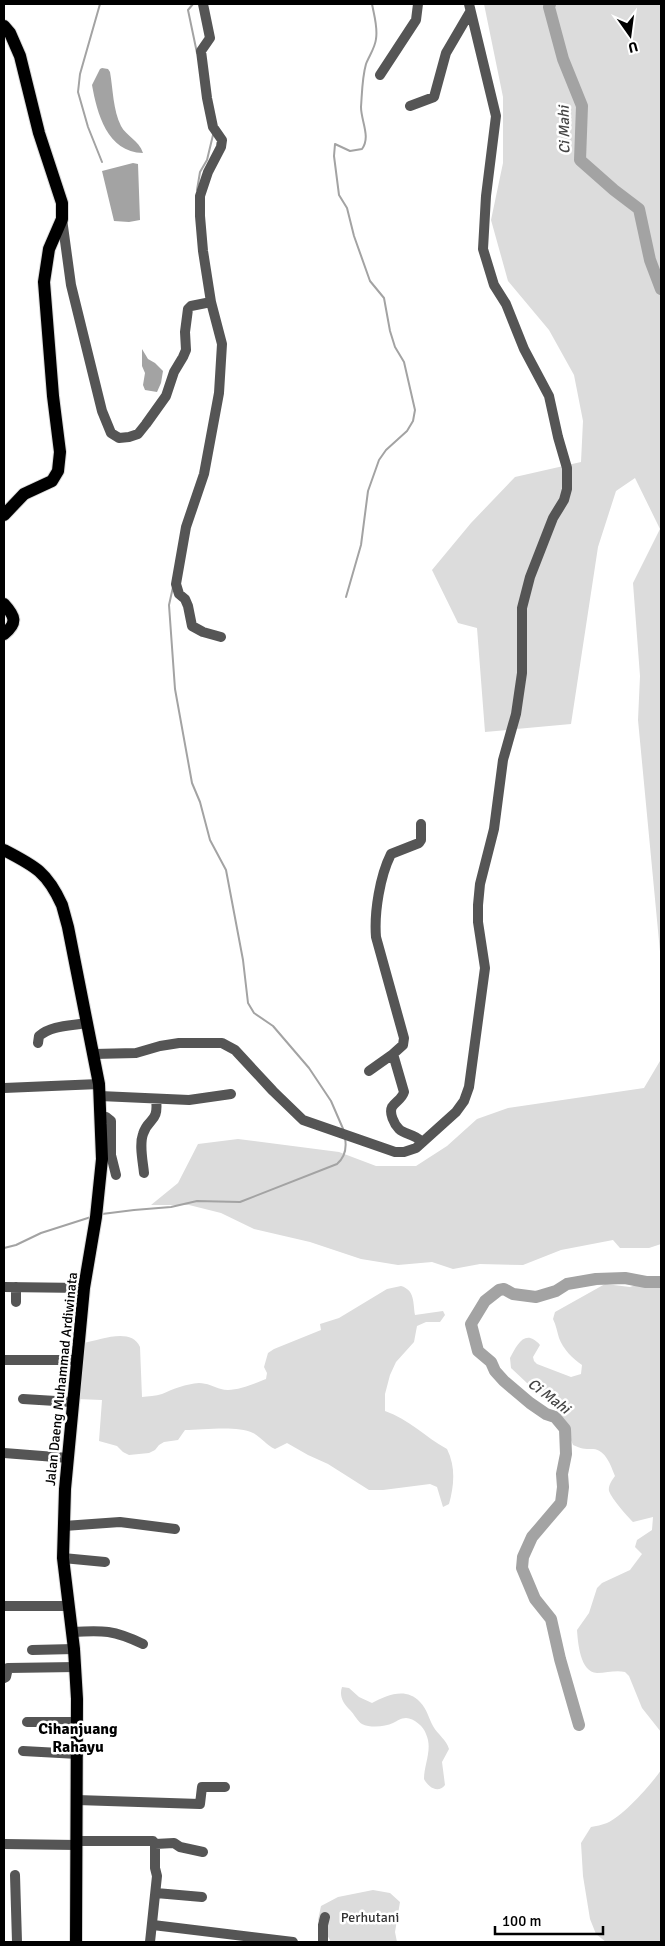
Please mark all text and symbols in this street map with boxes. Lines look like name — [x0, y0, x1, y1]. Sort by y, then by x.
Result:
north arrow — [605, 10, 655, 60]
text: U — [626, 38, 640, 57]
water label: Ci Mahi — [555, 104, 573, 154]
street label: Jalan Daeng Muhammad Ardiwinata — [42, 1271, 81, 1487]
water label: Ci Mahi — [524, 1374, 575, 1419]
district label: Cihanjuang Rahayu — [38, 1719, 118, 1757]
scale bar — [495, 1904, 602, 1936]
park label: Perhutani — [341, 1909, 399, 1926]
text: 100 m — [502, 1912, 542, 1930]

